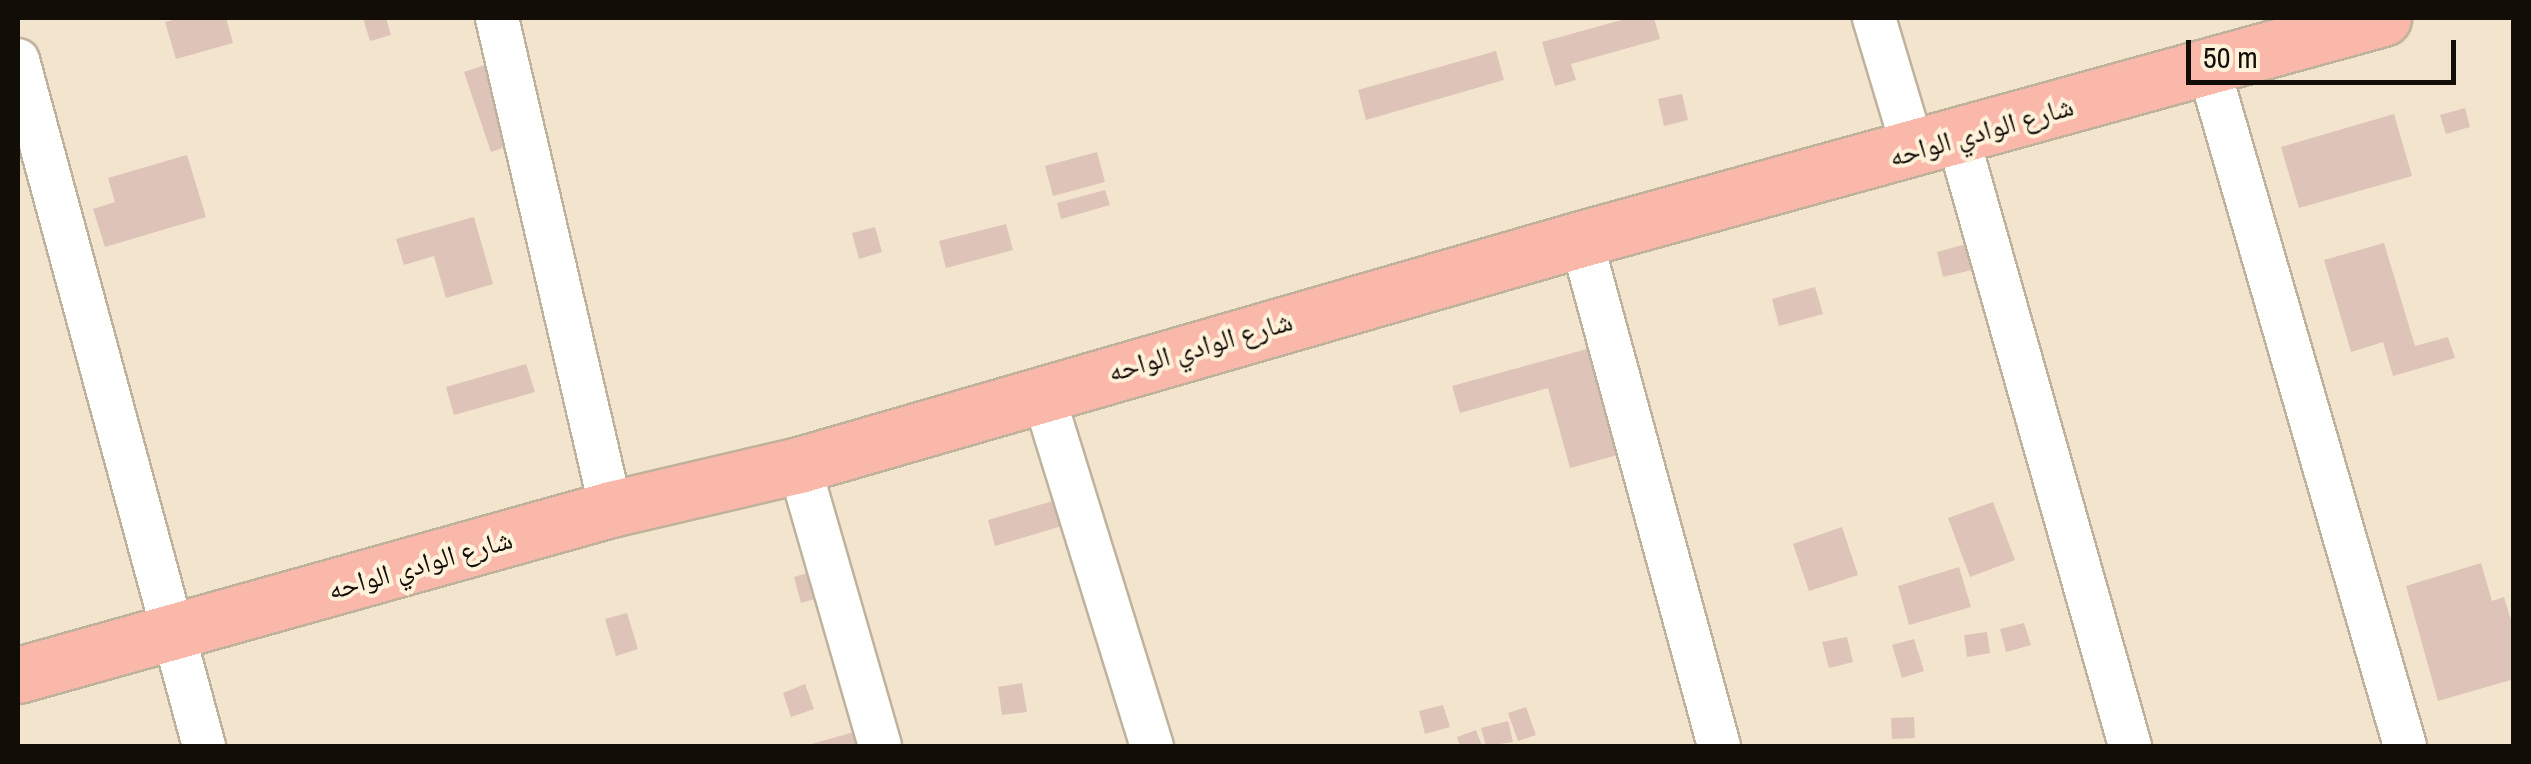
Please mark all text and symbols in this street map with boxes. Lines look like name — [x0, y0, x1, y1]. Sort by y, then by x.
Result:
scale bar — [2191, 20, 2461, 82]
text: 50 m — [2203, 37, 2258, 77]
street label: شارع الوادي الواحه — [1885, 89, 2077, 173]
street label: شارع الوادي الواحه — [1104, 304, 1296, 388]
street label: شارع الوادي الواحه — [324, 522, 516, 606]

